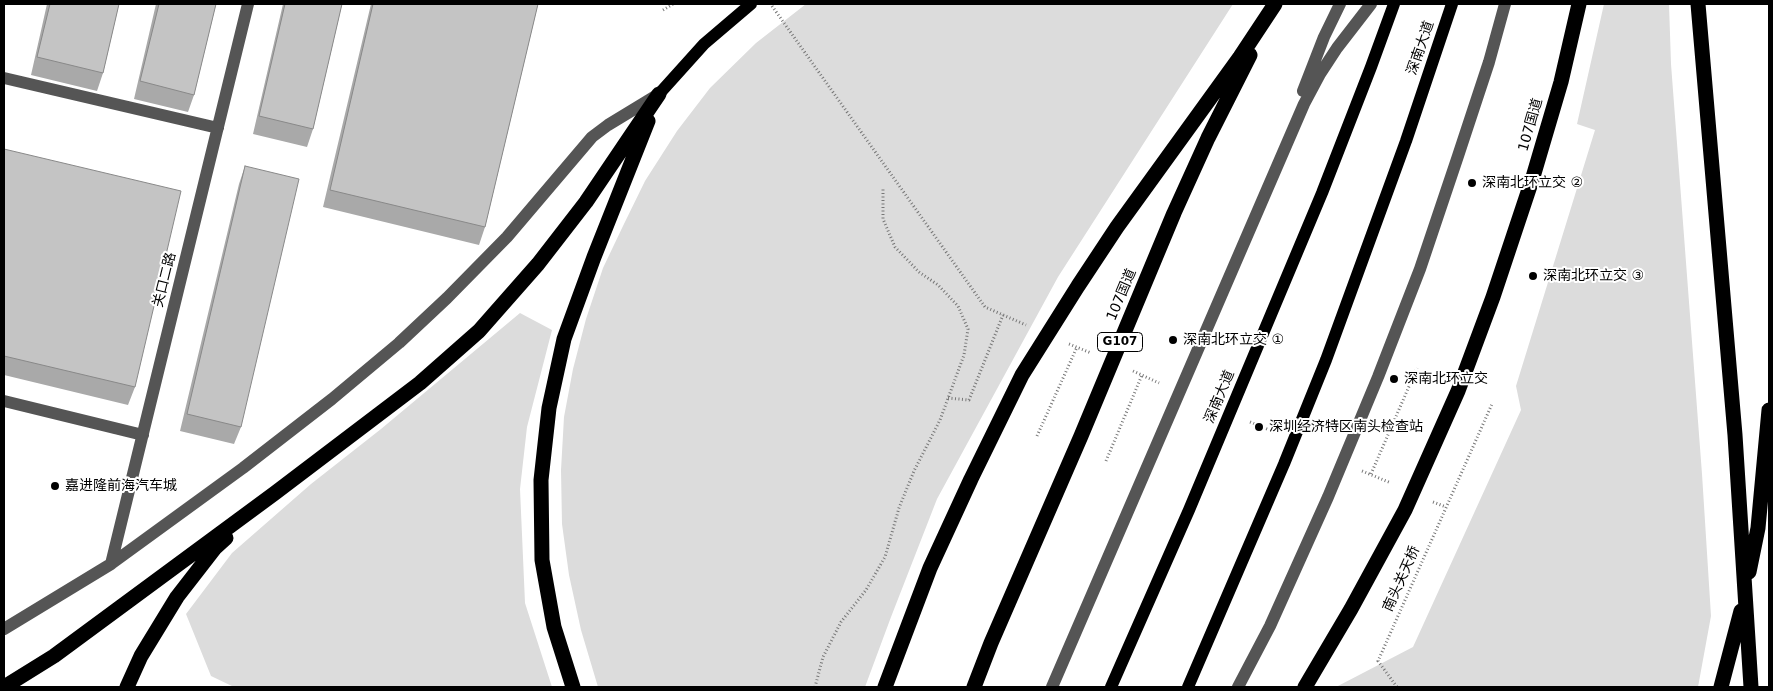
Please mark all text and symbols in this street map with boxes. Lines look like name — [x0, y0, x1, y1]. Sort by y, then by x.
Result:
street label: 深南大道 — [1404, 19, 1438, 77]
street label: 107国道 — [1515, 96, 1547, 154]
place label: 深南北环立交 ② — [1482, 175, 1583, 191]
marker: 深南北环立交 ② — [1466, 177, 1478, 189]
street label: 关口二路 — [150, 251, 180, 309]
street label: 107国道 — [1104, 267, 1140, 323]
place label: 深南北环立交 ③ — [1543, 268, 1644, 284]
marker: 深南北环立交 ③ — [1527, 270, 1539, 282]
road number: G107 — [1098, 332, 1142, 352]
place label: 深南北环立交 ① — [1183, 332, 1284, 348]
marker: 深南北环立交 ① — [1167, 334, 1179, 346]
street label: 深南大道 — [1201, 368, 1239, 426]
place label: 深南北环立交 — [1404, 371, 1488, 387]
marker: 深南北环立交 — [1388, 373, 1400, 385]
place label: 深圳经济特区南头检查站 — [1269, 419, 1423, 435]
marker: 深圳经济特区南头检查站 — [1253, 421, 1265, 433]
place label: 嘉进隆前海汽车城 — [65, 478, 177, 494]
marker: 嘉进隆前海汽车城 — [49, 480, 61, 492]
street label: 南头关天桥 — [1380, 544, 1424, 614]

